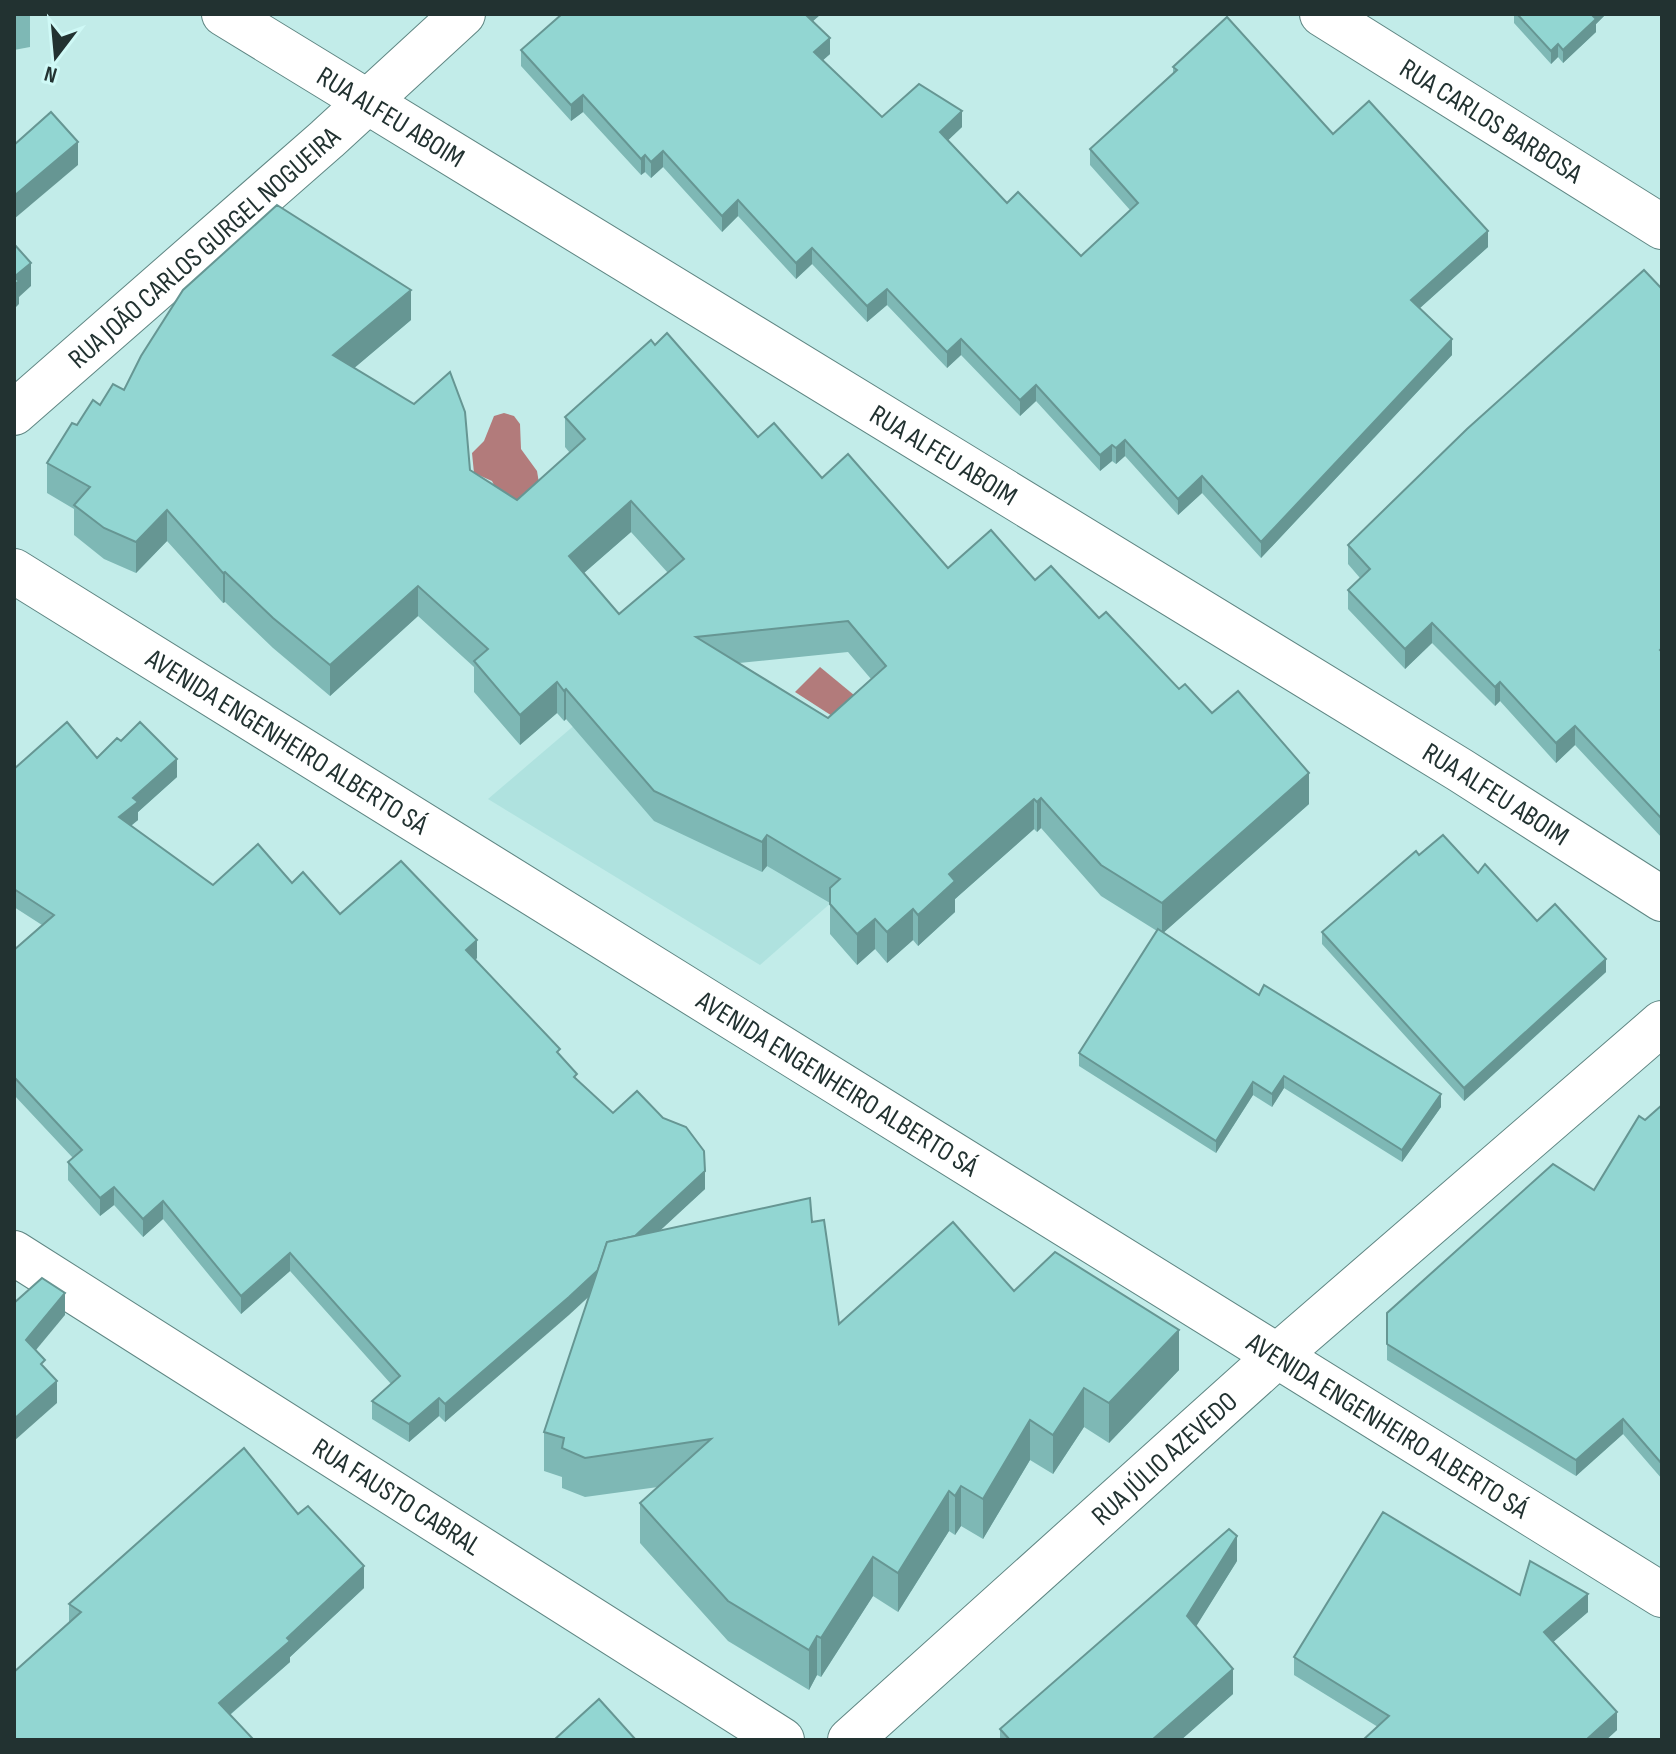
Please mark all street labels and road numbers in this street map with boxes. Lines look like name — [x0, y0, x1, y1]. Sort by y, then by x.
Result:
street label: RUA CARLOS BARBOSA — [1393, 52, 1589, 191]
street label: RUA ALFEU ABOIM — [311, 60, 470, 175]
street label: RUA JOÃO CARLOS GURGEL NOGUEIRA — [62, 120, 348, 376]
street label: RUA ALFEU ABOIM — [863, 398, 1023, 513]
street label: AVENIDA ENGENHEIRO ALBERTO SÁ — [139, 642, 434, 843]
street label: RUA ALFEU ABOIM — [1416, 736, 1575, 853]
street label: AVENIDA ENGENHEIRO ALBERTO SÁ — [689, 984, 985, 1185]
street label: AVENIDA ENGENHEIRO ALBERTO SÁ — [1240, 1326, 1535, 1527]
street label: RUA JÚLIO AZEVEDO — [1085, 1385, 1244, 1533]
street label: RUA FAUSTO CABRAL — [306, 1432, 487, 1563]

